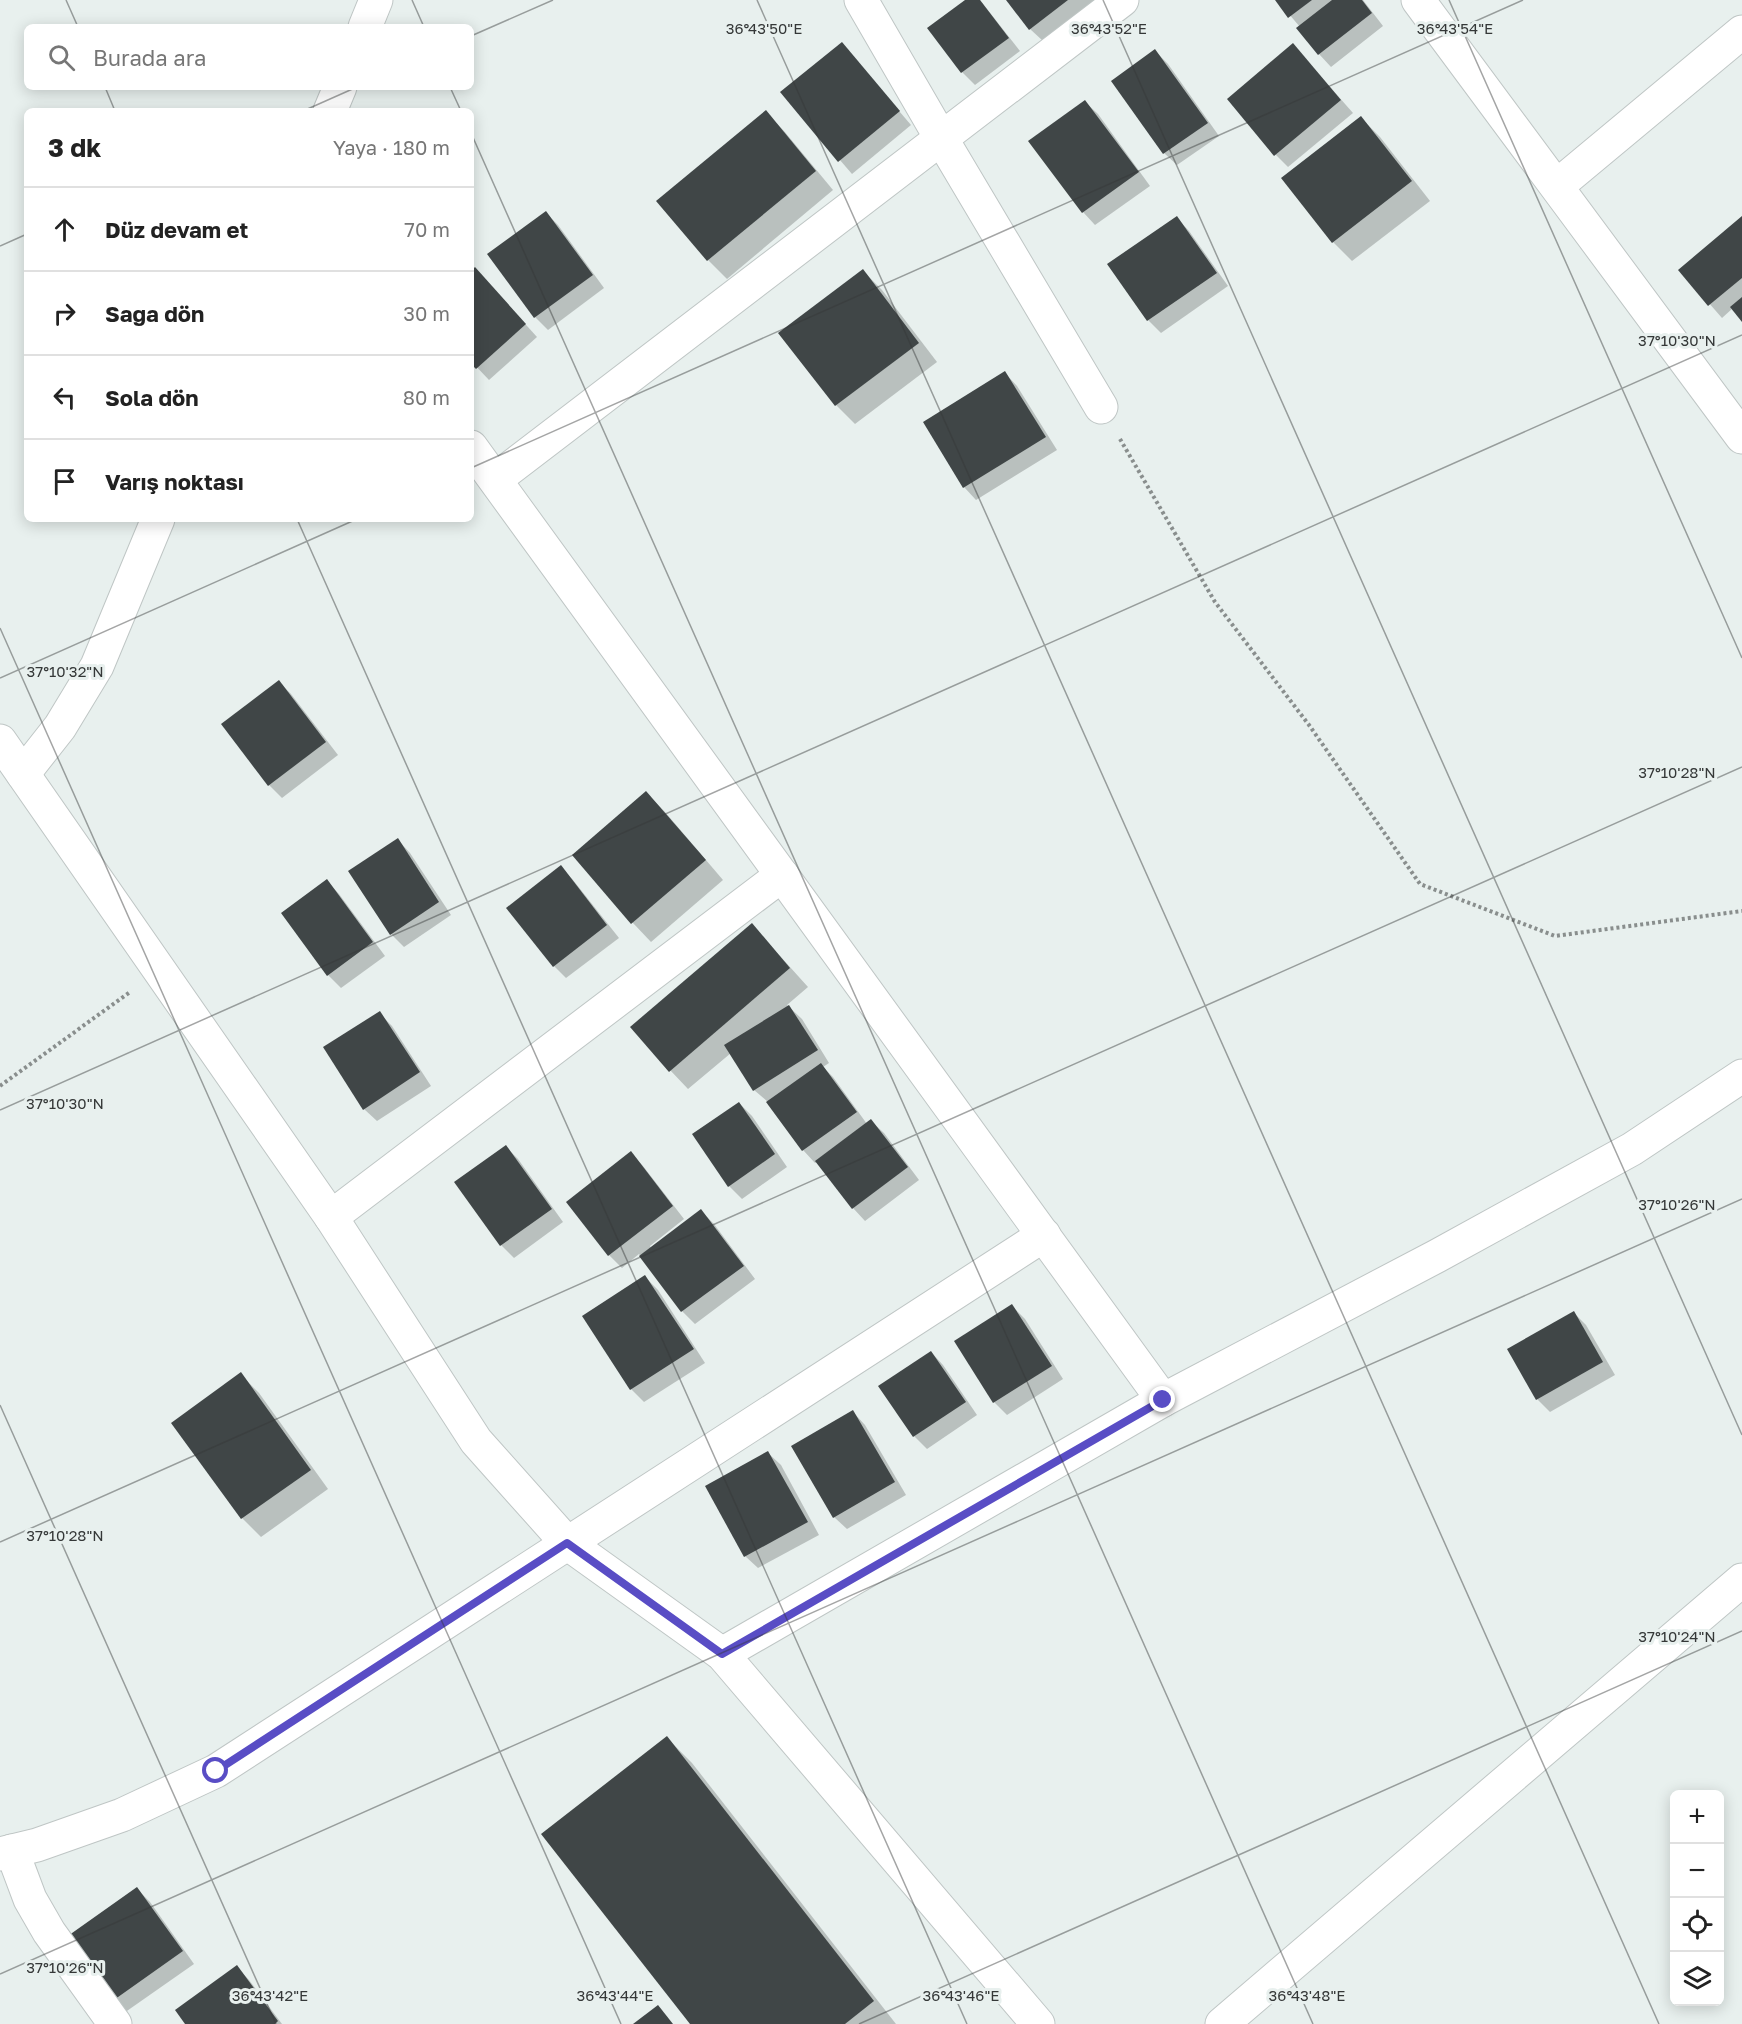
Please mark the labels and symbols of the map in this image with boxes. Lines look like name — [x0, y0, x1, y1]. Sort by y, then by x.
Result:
text: 36°43'50"E — [726, 19, 802, 37]
text: 36°43'52"E — [1071, 19, 1147, 37]
text: 36°43'54"E — [1417, 19, 1493, 37]
text: 37°10'30"N — [1638, 331, 1716, 349]
text: 37°10'32"N — [26, 662, 104, 680]
text: 37°10'28"N — [1638, 763, 1716, 781]
text: 37°10'30"N — [26, 1094, 104, 1112]
text: 37°10'26"N — [1638, 1195, 1716, 1213]
route end — [1149, 1386, 1175, 1412]
text: 37°10'28"N — [26, 1526, 104, 1544]
text: 37°10'24"N — [1638, 1627, 1716, 1645]
route start — [202, 1757, 228, 1783]
text: 37°10'26"N — [26, 1958, 104, 1976]
text: 36°43'42"E — [232, 1986, 308, 2004]
text: 36°43'44"E — [577, 1986, 653, 2004]
text: 36°43'46"E — [923, 1986, 999, 2004]
text: 36°43'48"E — [1269, 1986, 1345, 2004]

